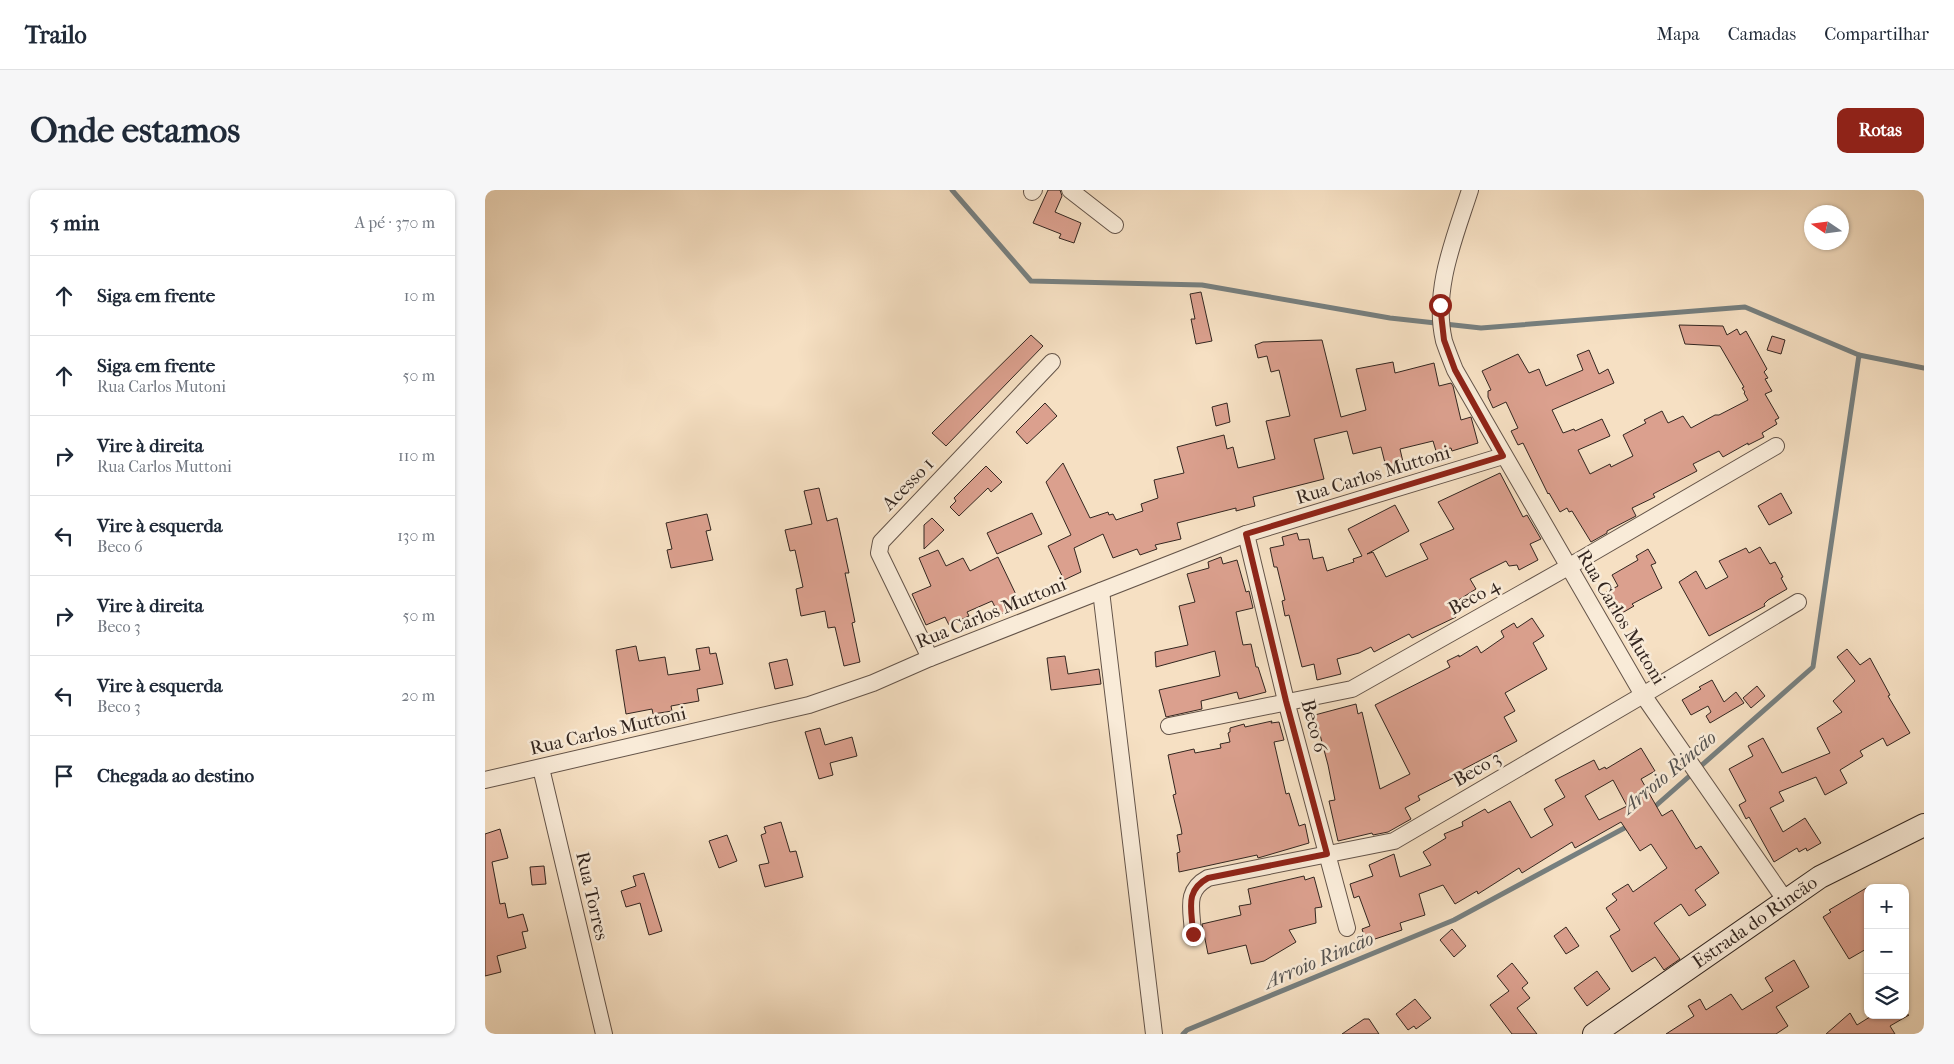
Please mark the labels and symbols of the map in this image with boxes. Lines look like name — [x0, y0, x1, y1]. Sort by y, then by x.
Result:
north arrow — [1804, 205, 1849, 250]
route start — [1429, 294, 1452, 317]
street label: Rua Carlos Muttoni — [1293, 441, 1453, 509]
street label: Acesso 1 — [877, 453, 938, 516]
street label: Rua Carlos Mutoni — [1572, 546, 1670, 689]
street label: Rua Carlos Muttoni — [913, 573, 1070, 653]
street label: Beco 4 — [1445, 574, 1504, 620]
street label: Beco 6 — [1296, 697, 1332, 756]
street label: Rua Carlos Muttoni — [528, 702, 689, 760]
water label: Arroio Rincão — [1615, 726, 1721, 820]
street label: Beco 3 — [1449, 747, 1505, 791]
street label: Rua Torres — [571, 850, 613, 942]
street label: Estrada do Rincão — [1688, 871, 1822, 973]
route end — [1182, 923, 1205, 946]
water label: Arroio Rincão — [1258, 927, 1377, 994]

